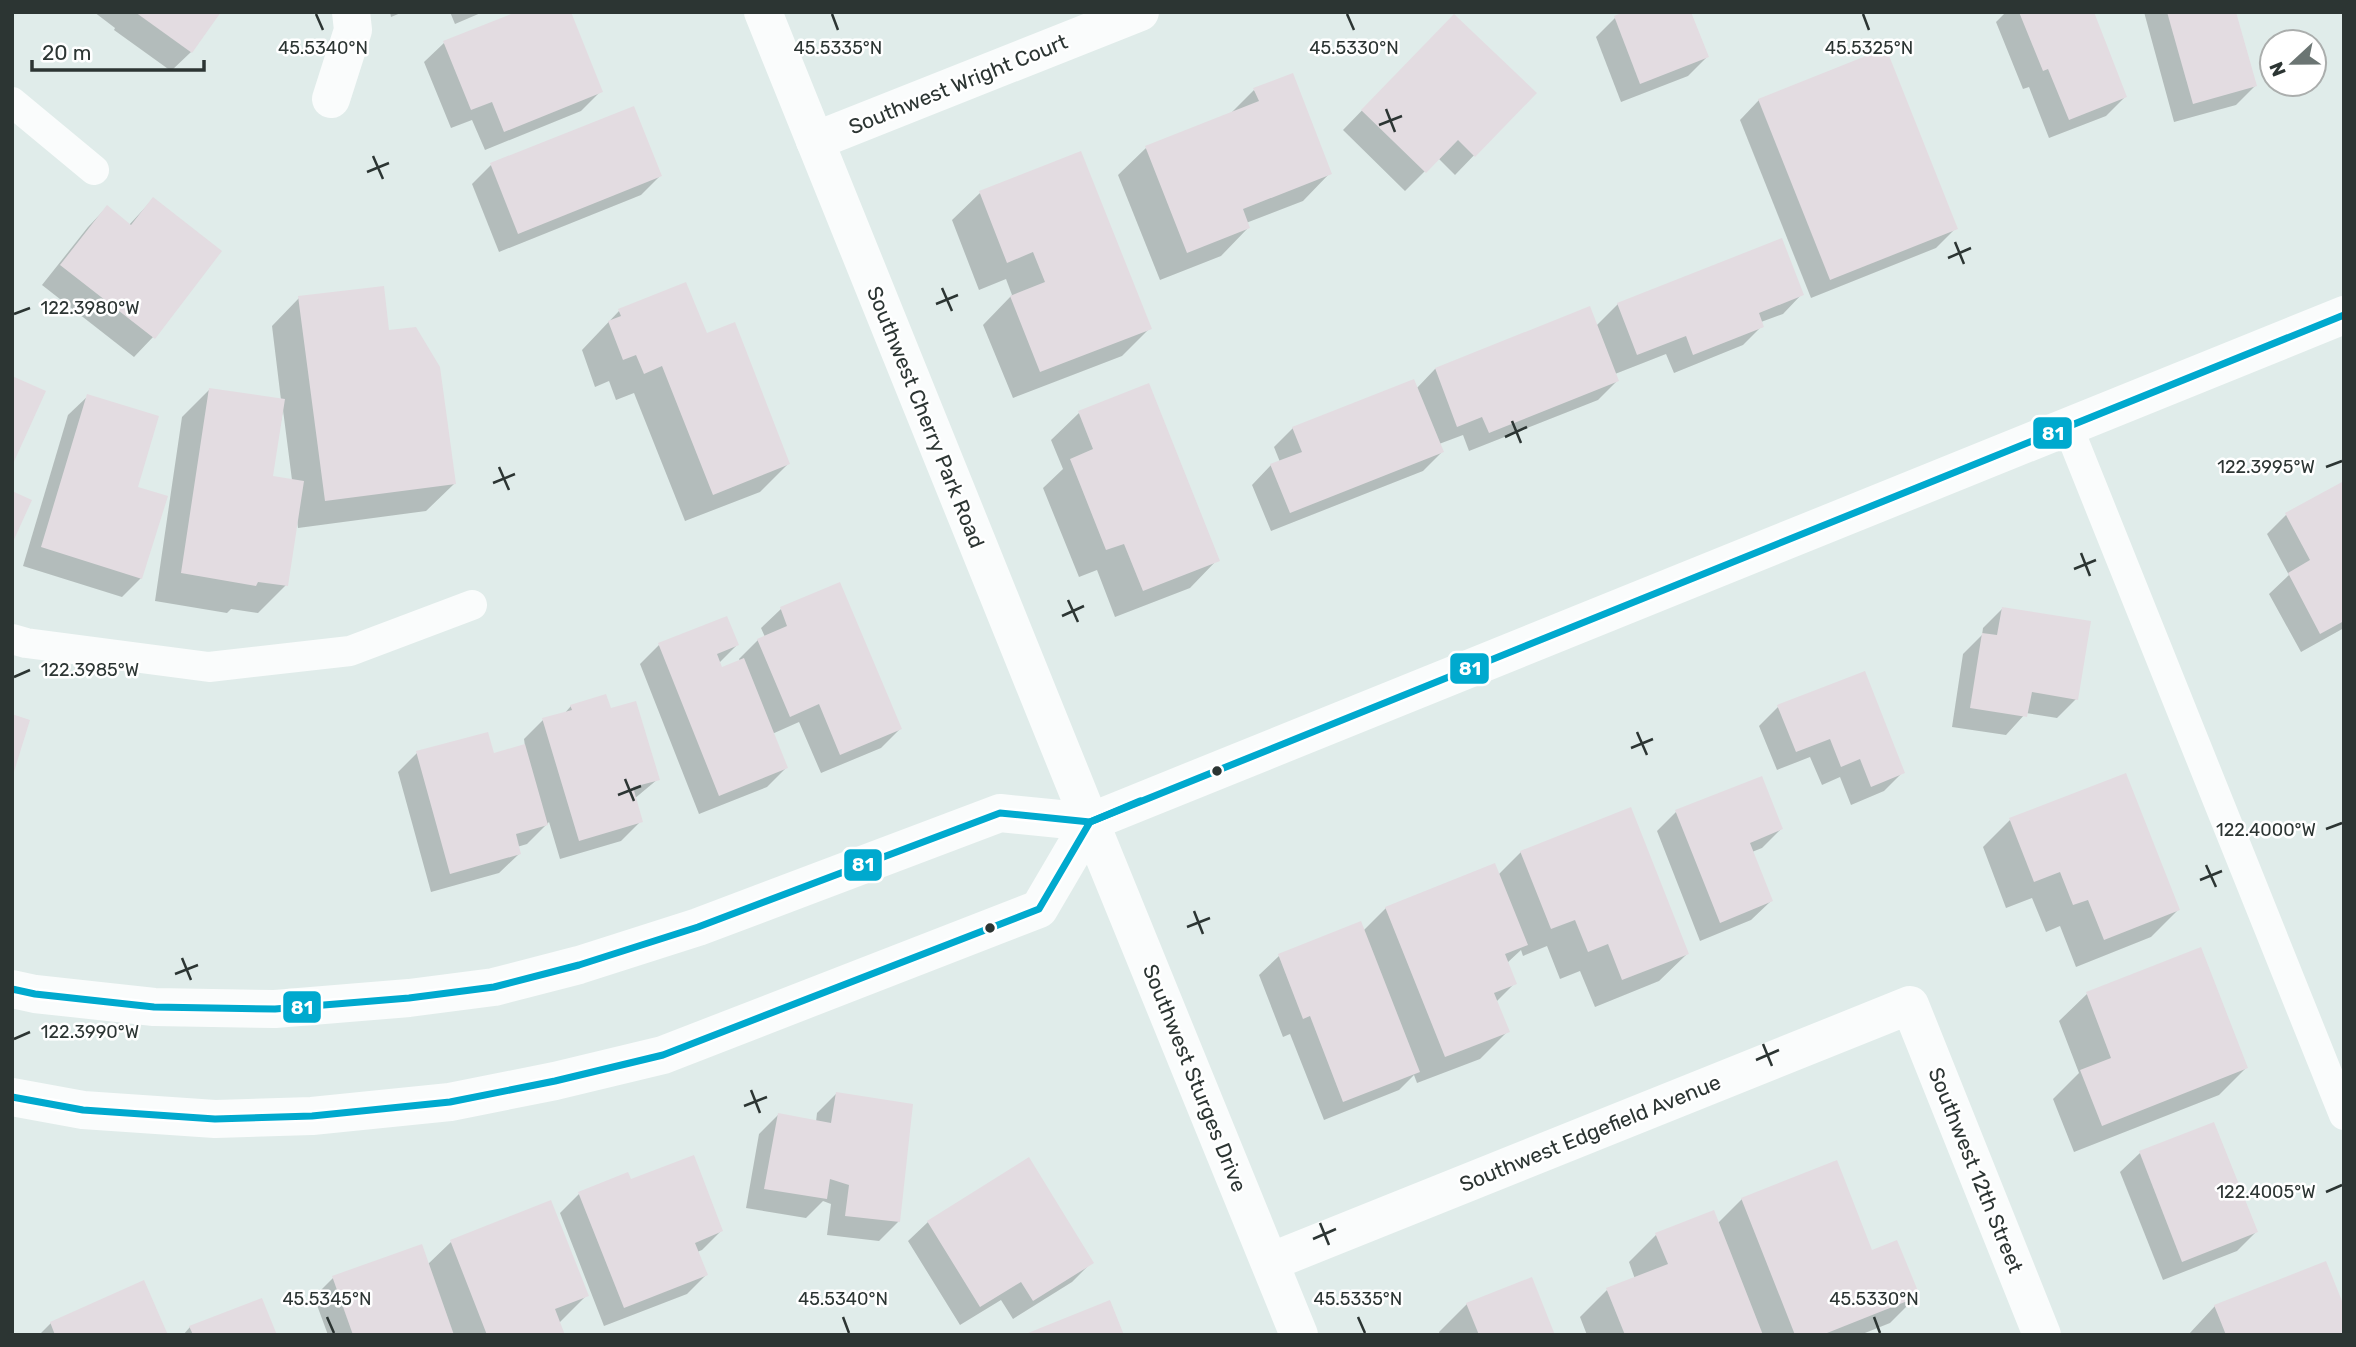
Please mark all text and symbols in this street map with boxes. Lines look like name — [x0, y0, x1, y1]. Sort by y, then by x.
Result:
scale bar — [32, 28, 203, 72]
north arrow — [2258, 28, 2328, 98]
street label: Southwest Wright Court — [845, 29, 1071, 139]
text: 45.5340°N — [278, 37, 368, 59]
text: 45.5335°N — [794, 37, 882, 59]
text: 45.5330°N — [1309, 37, 1399, 59]
text: 45.5325°N — [1825, 37, 1913, 59]
text: 20 m — [42, 40, 91, 65]
text: N — [2264, 59, 2291, 80]
street label: Southwest Cherry Park Road — [862, 282, 990, 552]
text: 122.3980°W — [40, 297, 140, 319]
line badge: 81 — [2032, 416, 2073, 450]
text: 81 — [2042, 422, 2064, 445]
text: 122.3995°W — [2217, 456, 2315, 478]
line badge: 81 — [1449, 652, 1490, 685]
text: 81 — [1459, 657, 1481, 680]
text: 122.3985°W — [41, 659, 139, 681]
unlabelled marker — [1210, 764, 1224, 778]
text: 122.4000°W — [2216, 819, 2316, 841]
line badge: 81 — [843, 848, 883, 882]
text: 81 — [852, 853, 874, 876]
unlabelled marker — [983, 921, 997, 935]
street label: Southwest Sturges Drive — [1138, 961, 1252, 1195]
line badge: 81 — [282, 990, 322, 1024]
text: 81 — [291, 996, 313, 1019]
text: 122.3990°W — [41, 1021, 139, 1043]
street label: Southwest 12th Street — [1923, 1064, 2029, 1276]
street label: Southwest Edgefield Avenue — [1456, 1069, 1724, 1197]
text: 122.4005°W — [2216, 1181, 2316, 1203]
text: 45.5345°N — [282, 1288, 372, 1310]
text: 45.5340°N — [798, 1288, 888, 1310]
text: 45.5335°N — [1314, 1288, 1402, 1310]
text: 45.5330°N — [1829, 1288, 1919, 1310]

